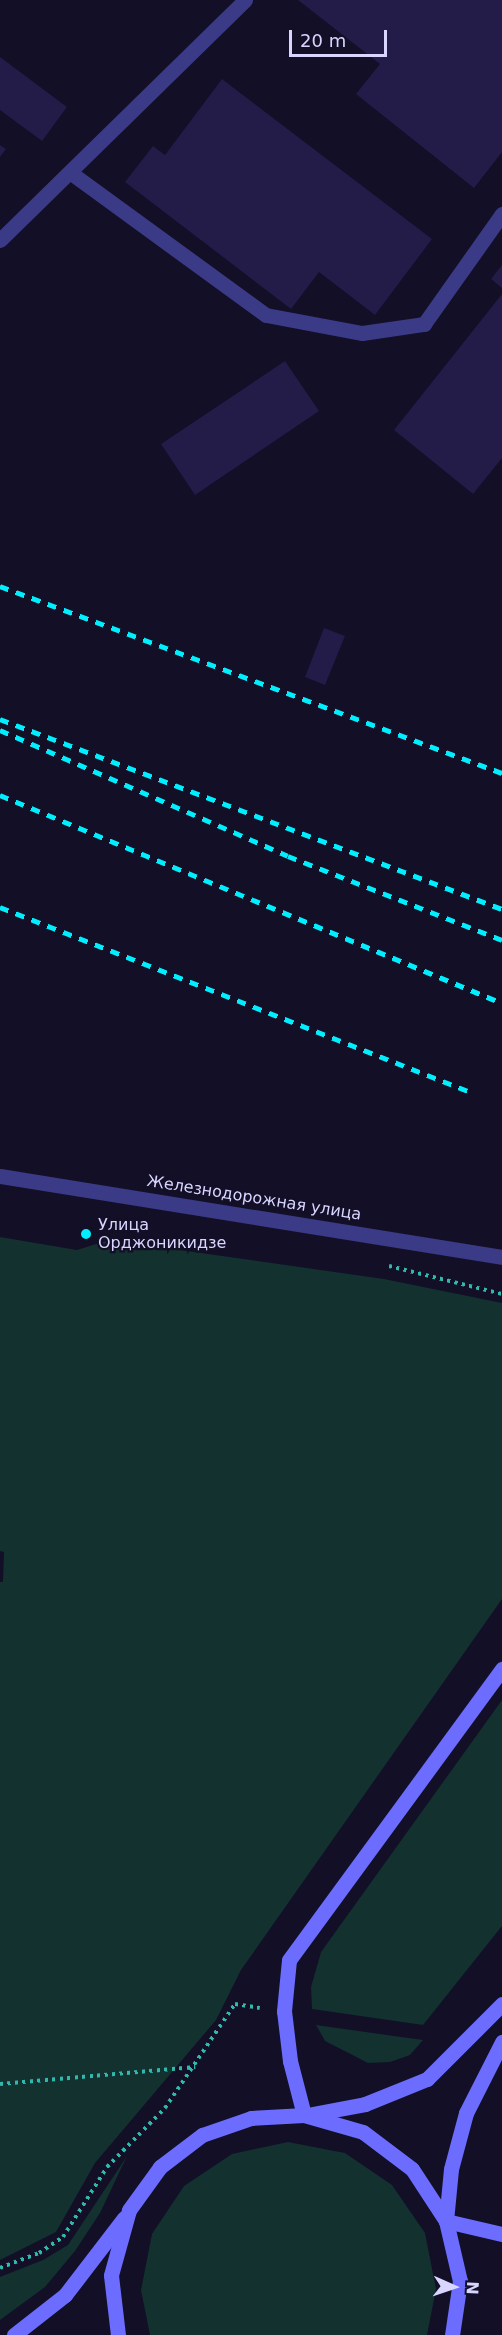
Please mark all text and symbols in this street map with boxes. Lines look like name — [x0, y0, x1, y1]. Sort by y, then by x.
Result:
scale bar — [292, 18, 390, 56]
text: 20 m — [300, 30, 346, 51]
street label: Железнодорожная улица — [145, 1172, 363, 1224]
place label: Улица Орджоникидзе — [98, 1215, 226, 1253]
marker: Улица Орджоникидзе — [79, 1227, 93, 1241]
north arrow — [424, 2257, 484, 2317]
text: N — [463, 2281, 482, 2295]

